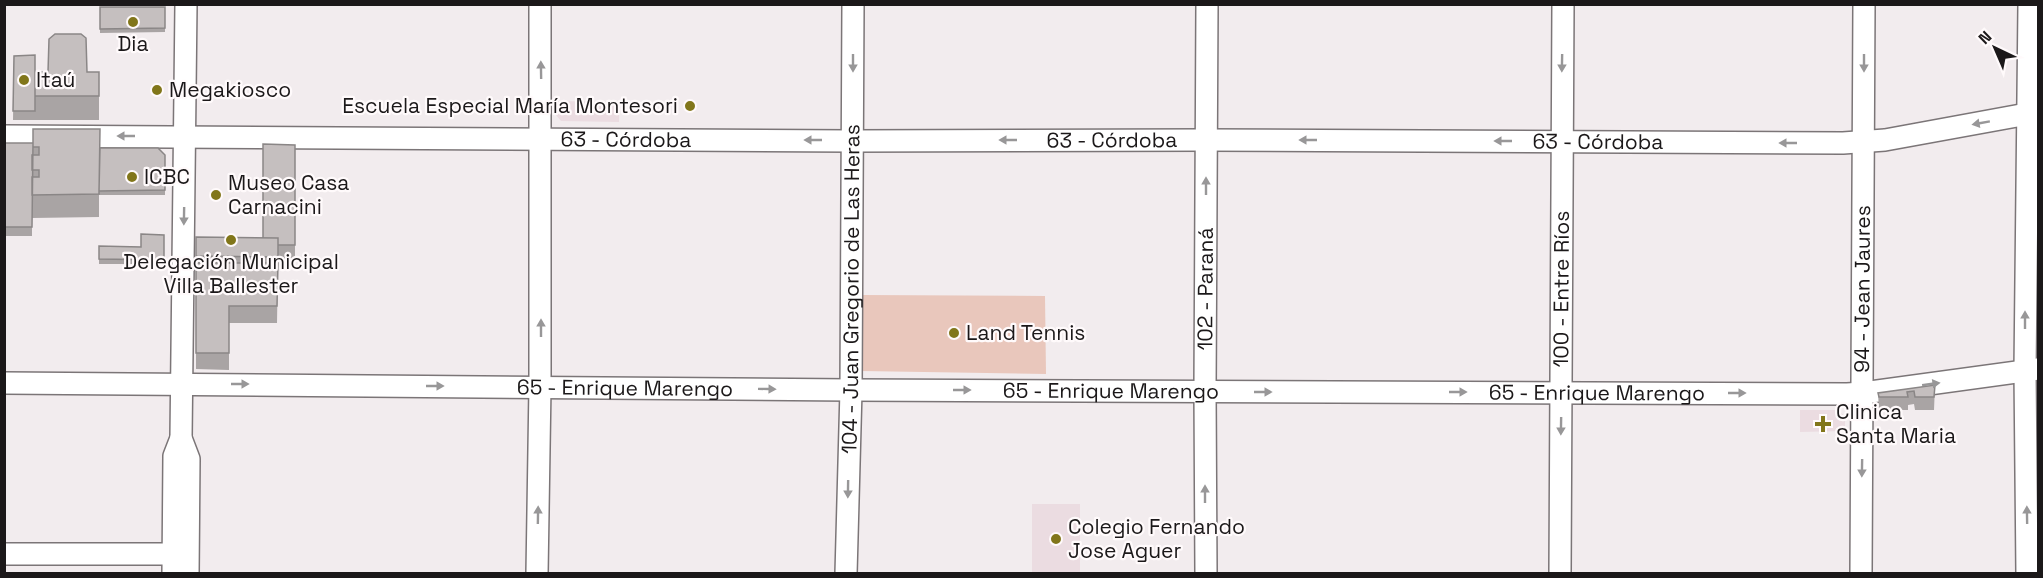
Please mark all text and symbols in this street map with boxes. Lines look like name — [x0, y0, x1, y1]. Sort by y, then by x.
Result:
marker: Dia — [126, 15, 140, 29]
north arrow — [1965, 18, 2025, 78]
text: N — [1974, 26, 1996, 49]
place label: Dia — [117, 30, 149, 57]
one-way arrow — [848, 53, 858, 72]
one-way arrow — [1558, 53, 1567, 72]
one-way arrow — [1859, 53, 1869, 72]
one-way arrow — [536, 60, 546, 79]
place label: Itaú — [36, 66, 75, 93]
marker: Itaú — [17, 73, 31, 87]
place label: Megakiosco — [169, 76, 291, 103]
marker: Megakiosco — [150, 83, 164, 97]
place label: Escuela Especial María Montesori — [342, 92, 678, 119]
marker: Escuela Especial María Montesori — [683, 99, 697, 113]
one-way arrow — [1971, 119, 1990, 128]
street label: 104 - Juan Gregorio de Las Heras — [835, 124, 865, 454]
street label: 63 - Córdoba — [560, 125, 691, 153]
street label: 63 - Córdoba — [1047, 126, 1177, 153]
street label: 63 - Córdoba — [1532, 128, 1663, 155]
one-way arrow — [116, 131, 135, 141]
one-way arrow — [999, 135, 1018, 145]
one-way arrow — [1299, 135, 1318, 145]
one-way arrow — [804, 136, 823, 145]
one-way arrow — [1494, 136, 1513, 146]
one-way arrow — [1778, 138, 1797, 148]
place label: ICBC — [144, 163, 190, 190]
place label: Museo Casa Carnacini — [228, 169, 349, 220]
marker: ICBC — [125, 170, 139, 184]
one-way arrow — [1201, 176, 1211, 195]
marker: Museo Casa Carnacini — [209, 188, 223, 202]
street label: 94 - Jean Jaures — [1848, 205, 1876, 373]
one-way arrow — [179, 206, 189, 225]
street label: 100 - Entre Ríos — [1547, 211, 1575, 367]
street label: 102 - Paraná — [1191, 227, 1219, 351]
marker: Delegación Municipal Villa Ballester — [224, 233, 238, 247]
place label: Delegación Municipal Villa Ballester — [123, 248, 339, 299]
one-way arrow — [2020, 311, 2030, 330]
one-way arrow — [536, 318, 546, 337]
place label: Land Tennis — [966, 319, 1085, 346]
marker: Land Tennis — [947, 326, 961, 340]
street label: 65 - Enrique Marengo — [517, 373, 733, 402]
street label: 65 - Enrique Marengo — [1003, 377, 1219, 404]
one-way arrow — [231, 379, 250, 389]
street label: 65 - Enrique Marengo — [1489, 379, 1705, 406]
one-way arrow — [1922, 379, 1941, 389]
one-way arrow — [426, 381, 445, 390]
one-way arrow — [757, 384, 776, 394]
one-way arrow — [952, 386, 971, 395]
one-way arrow — [1254, 387, 1273, 397]
one-way arrow — [1449, 387, 1468, 397]
one-way arrow — [1728, 388, 1747, 398]
place label: Clinica Santa Maria — [1836, 398, 1956, 449]
marker: Clinica Santa Maria — [1814, 415, 1832, 433]
one-way arrow — [1557, 416, 1566, 435]
one-way arrow — [1857, 458, 1867, 477]
one-way arrow — [844, 479, 853, 498]
one-way arrow — [1200, 485, 1210, 504]
one-way arrow — [533, 506, 543, 525]
one-way arrow — [2022, 506, 2032, 525]
place label: Colegio Fernando Jose Aguer — [1068, 513, 1245, 564]
marker: Colegio Fernando Jose Aguer — [1049, 532, 1063, 546]

